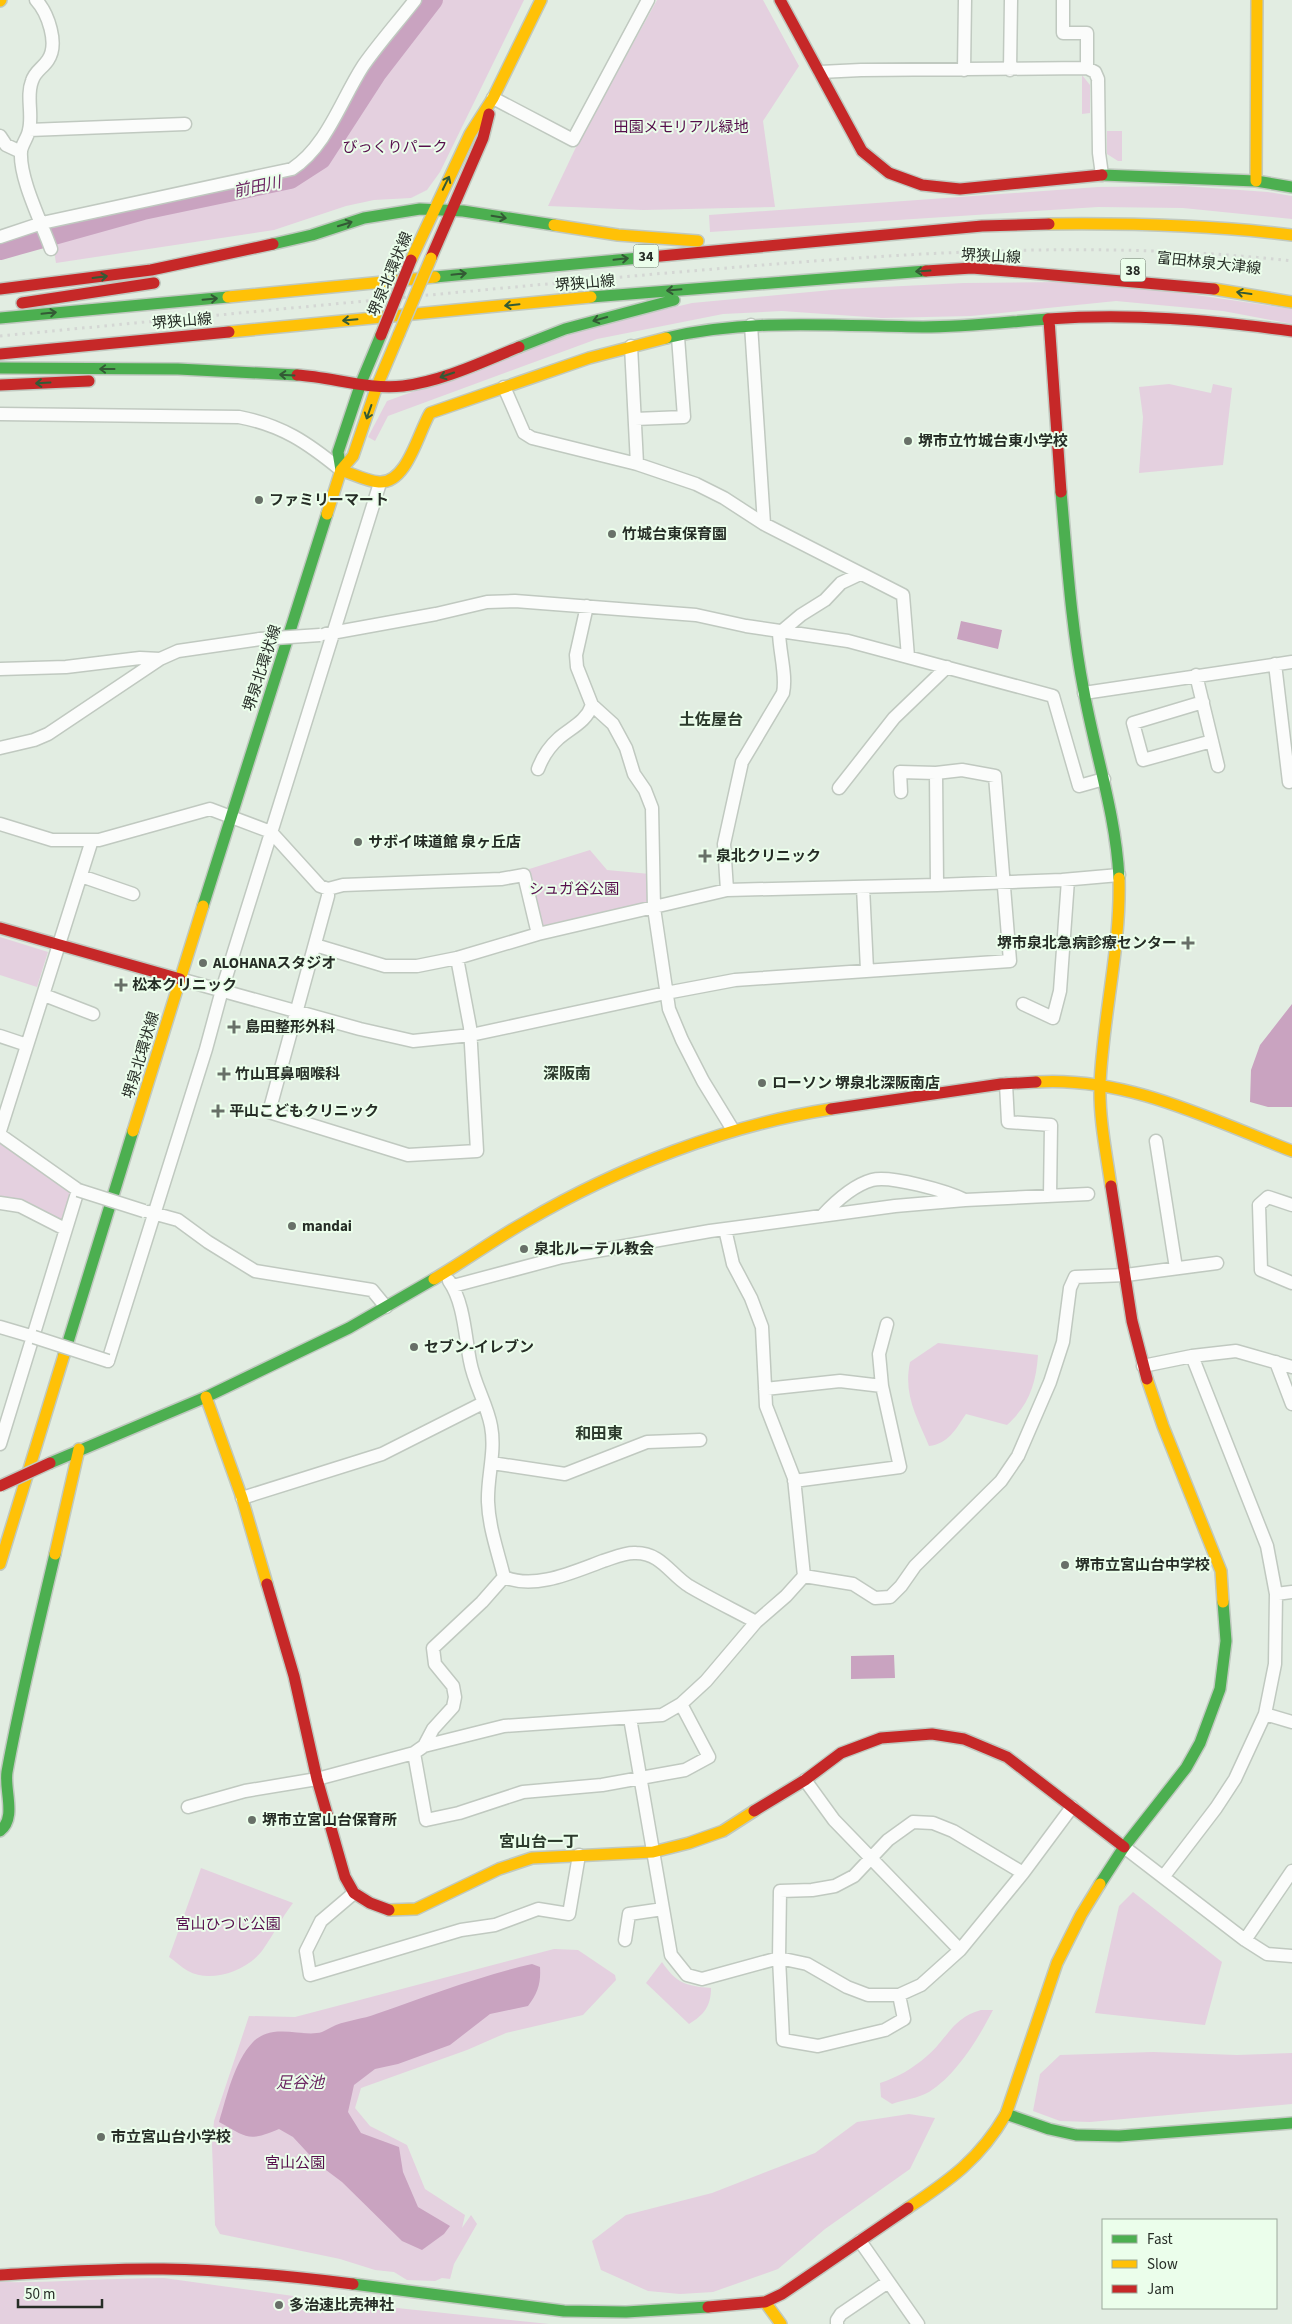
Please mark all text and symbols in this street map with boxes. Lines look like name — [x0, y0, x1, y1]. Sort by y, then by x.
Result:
park label: 田園メモリアル緑地 — [614, 117, 748, 138]
park label: びっくりパーク — [342, 137, 448, 158]
water label: 前田川 — [231, 171, 285, 203]
one-way arrow — [442, 176, 451, 191]
one-way arrow — [491, 212, 507, 222]
one-way arrow — [336, 219, 352, 229]
street label: 堺泉北環状線 — [363, 229, 418, 320]
street label: 堺狭山線 — [960, 244, 1021, 269]
road number: 34 — [634, 245, 658, 268]
street label: 富田林泉大津線 — [1156, 248, 1262, 279]
one-way arrow — [613, 254, 629, 264]
road number: 38 — [1120, 258, 1146, 282]
one-way arrow — [916, 266, 932, 276]
one-way arrow — [451, 269, 467, 279]
street label: 堺狭山線 — [554, 270, 616, 297]
one-way arrow — [92, 271, 108, 281]
one-way arrow — [666, 285, 682, 295]
one-way arrow — [1236, 288, 1252, 298]
one-way arrow — [202, 294, 218, 303]
one-way arrow — [504, 300, 520, 309]
one-way arrow — [40, 308, 56, 318]
street label: 堺狭山線 — [151, 308, 213, 335]
one-way arrow — [343, 315, 359, 325]
one-way arrow — [592, 315, 608, 325]
one-way arrow — [99, 364, 116, 374]
one-way arrow — [279, 371, 295, 380]
one-way arrow — [440, 371, 456, 380]
one-way arrow — [35, 379, 51, 388]
one-way arrow — [363, 403, 373, 419]
place label: 堺市立竹城台東小学校 — [918, 431, 1068, 452]
marker: 堺市立竹城台東小学校 — [902, 435, 914, 447]
place label: ファミリーマート — [269, 490, 389, 511]
marker: ファミリーマート — [253, 494, 265, 506]
place label: 竹城台東保育園 — [622, 524, 727, 545]
marker: 竹城台東保育園 — [606, 528, 618, 540]
street label: 堺泉北環状線 — [239, 622, 286, 714]
district label: 土佐屋台 — [679, 709, 743, 731]
place label: サボイ味道館 泉ヶ丘店 — [368, 832, 521, 853]
marker: サボイ味道館 泉ヶ丘店 — [352, 836, 364, 848]
place label: 泉北クリニック — [716, 846, 821, 867]
marker: 泉北クリニック — [698, 849, 712, 863]
park label: シュガ谷公園 — [529, 879, 619, 900]
place label: 堺市泉北急病診療センター — [997, 933, 1177, 954]
marker: 堺市泉北急病診療センター — [1181, 936, 1195, 950]
place label: ALOHANAスタジオ — [212, 953, 336, 974]
marker: ALOHANAスタジオ — [197, 957, 209, 969]
place label: 松本クリニック — [132, 975, 237, 996]
marker: 松本クリニック — [114, 978, 128, 992]
street label: 堺泉北環状線 — [118, 1009, 165, 1101]
place label: 島田整形外科 — [245, 1017, 335, 1038]
marker: 島田整形外科 — [227, 1020, 241, 1034]
district label: 深阪南 — [543, 1063, 591, 1085]
place label: 竹山耳鼻咽喉科 — [235, 1064, 340, 1085]
marker: 竹山耳鼻咽喉科 — [217, 1067, 231, 1081]
place label: ローソン 堺泉北深阪南店 — [772, 1073, 940, 1094]
marker: ローソン 堺泉北深阪南店 — [756, 1077, 768, 1089]
place label: 平山こどもクリニック — [229, 1101, 379, 1122]
marker: 平山こどもクリニック — [211, 1104, 225, 1118]
place label: mandai — [302, 1216, 352, 1237]
marker: mandai — [286, 1220, 298, 1232]
place label: 泉北ルーテル教会 — [534, 1239, 654, 1260]
marker: 泉北ルーテル教会 — [518, 1243, 530, 1255]
place label: セブン-イレブン — [424, 1337, 534, 1358]
marker: セブン-イレブン — [408, 1341, 420, 1353]
district label: 和田東 — [575, 1423, 623, 1445]
place label: 堺市立宮山台中学校 — [1075, 1555, 1210, 1576]
marker: 堺市立宮山台中学校 — [1059, 1559, 1071, 1571]
place label: 堺市立宮山台保育所 — [262, 1810, 397, 1831]
marker: 堺市立宮山台保育所 — [246, 1814, 258, 1826]
district label: 宮山台一丁 — [499, 1831, 579, 1853]
park label: 宮山ひつじ公園 — [175, 1914, 281, 1935]
water label: 足谷池 — [276, 2072, 326, 2094]
place label: 市立宮山台小学校 — [111, 2127, 231, 2148]
marker: 市立宮山台小学校 — [95, 2131, 107, 2143]
park label: 宮山公園 — [265, 2153, 325, 2174]
legend — [1102, 2219, 1277, 2309]
text: Fast — [1147, 2229, 1173, 2250]
text: Slow — [1147, 2254, 1178, 2275]
scale bar — [18, 2276, 101, 2308]
text: Jam — [1147, 2279, 1174, 2300]
text: 50 m — [25, 2284, 55, 2305]
place label: 多治速比売神社 — [289, 2295, 394, 2316]
marker: 多治速比売神社 — [273, 2299, 285, 2311]

